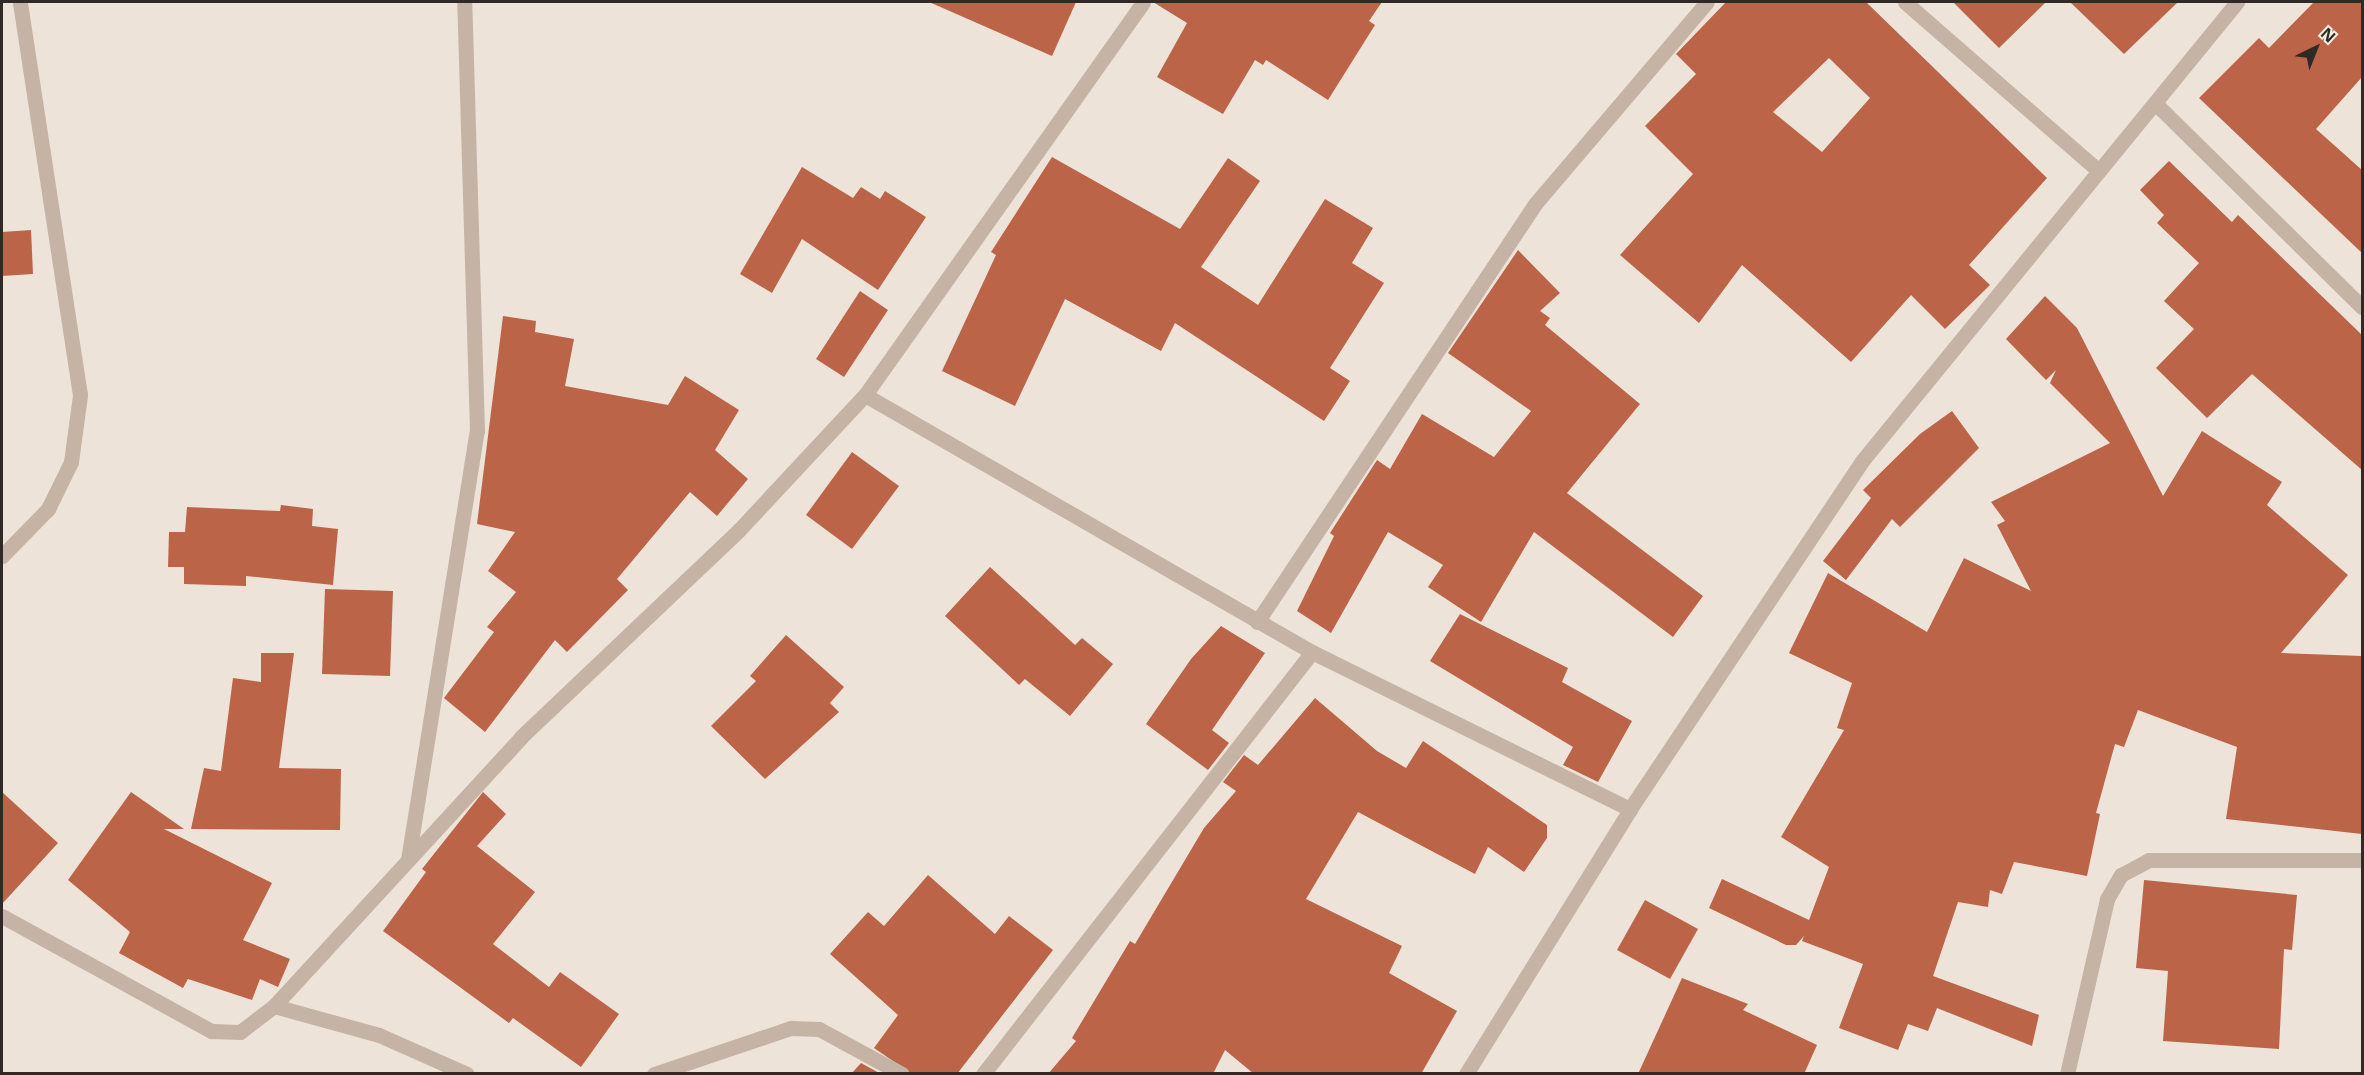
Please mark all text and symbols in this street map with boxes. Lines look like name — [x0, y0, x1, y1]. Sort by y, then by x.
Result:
north arrow — [2286, 18, 2346, 78]
text: N — [2316, 22, 2341, 47]

